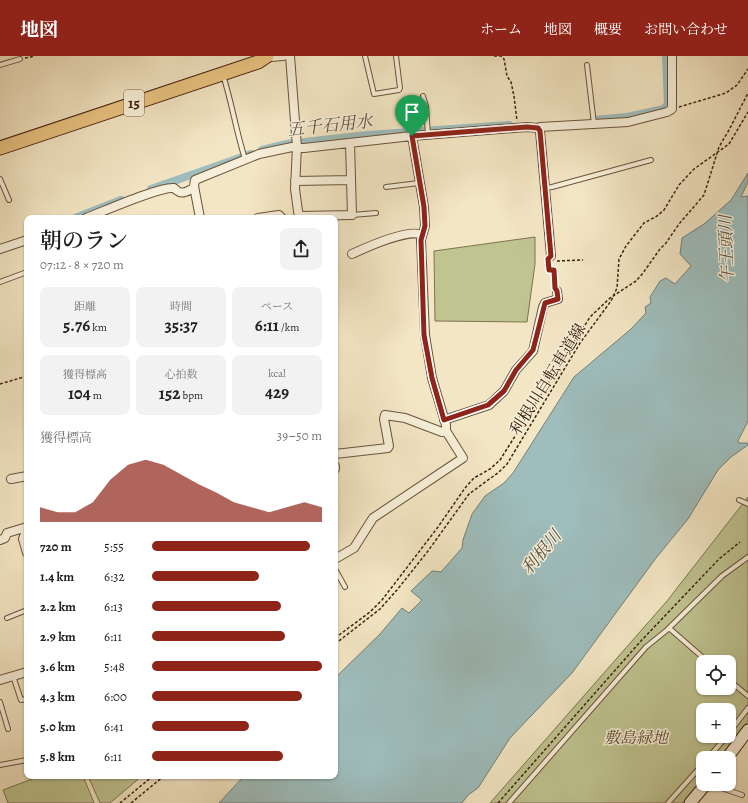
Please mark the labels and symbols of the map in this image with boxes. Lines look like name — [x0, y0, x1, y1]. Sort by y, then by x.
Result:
road number: 15 — [124, 90, 144, 116]
pin — [395, 95, 429, 136]
water label: 五千石用水 — [287, 109, 376, 141]
water label: 午王頭川 — [714, 213, 739, 283]
street label: 利根川自転車道線 — [505, 319, 591, 440]
water label: 利根川 — [516, 524, 568, 579]
park label: 敷島緑地 — [604, 727, 670, 749]

